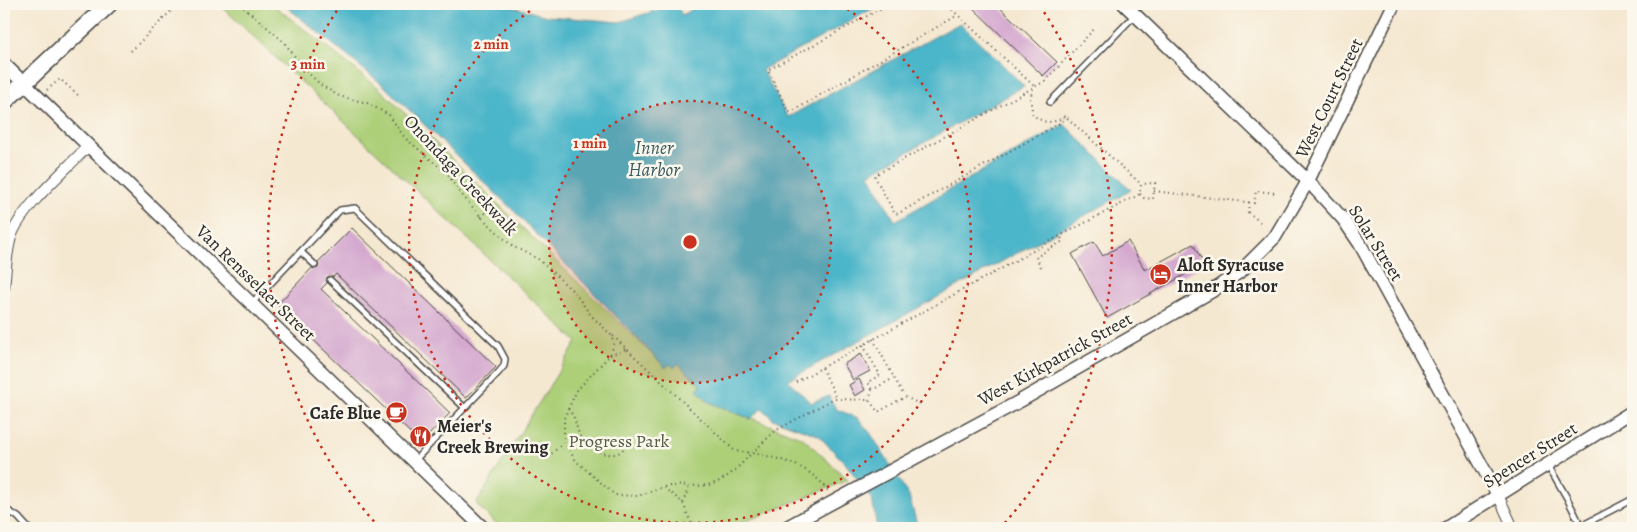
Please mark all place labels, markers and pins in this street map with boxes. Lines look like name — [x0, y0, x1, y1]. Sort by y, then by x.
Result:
centre of rings — [681, 233, 699, 251]
place label: Aloft Syracuse Inner Harbor — [1176, 253, 1284, 298]
hotel icon: Aloft Syracuse Inner Harbor — [1149, 263, 1173, 287]
place label: Cafe Blue — [310, 401, 381, 425]
cafe icon: Cafe Blue — [385, 401, 409, 425]
place label: Meier's Creek Brewing — [437, 414, 549, 459]
restaurant icon: Meier's Creek Brewing — [409, 424, 433, 448]

